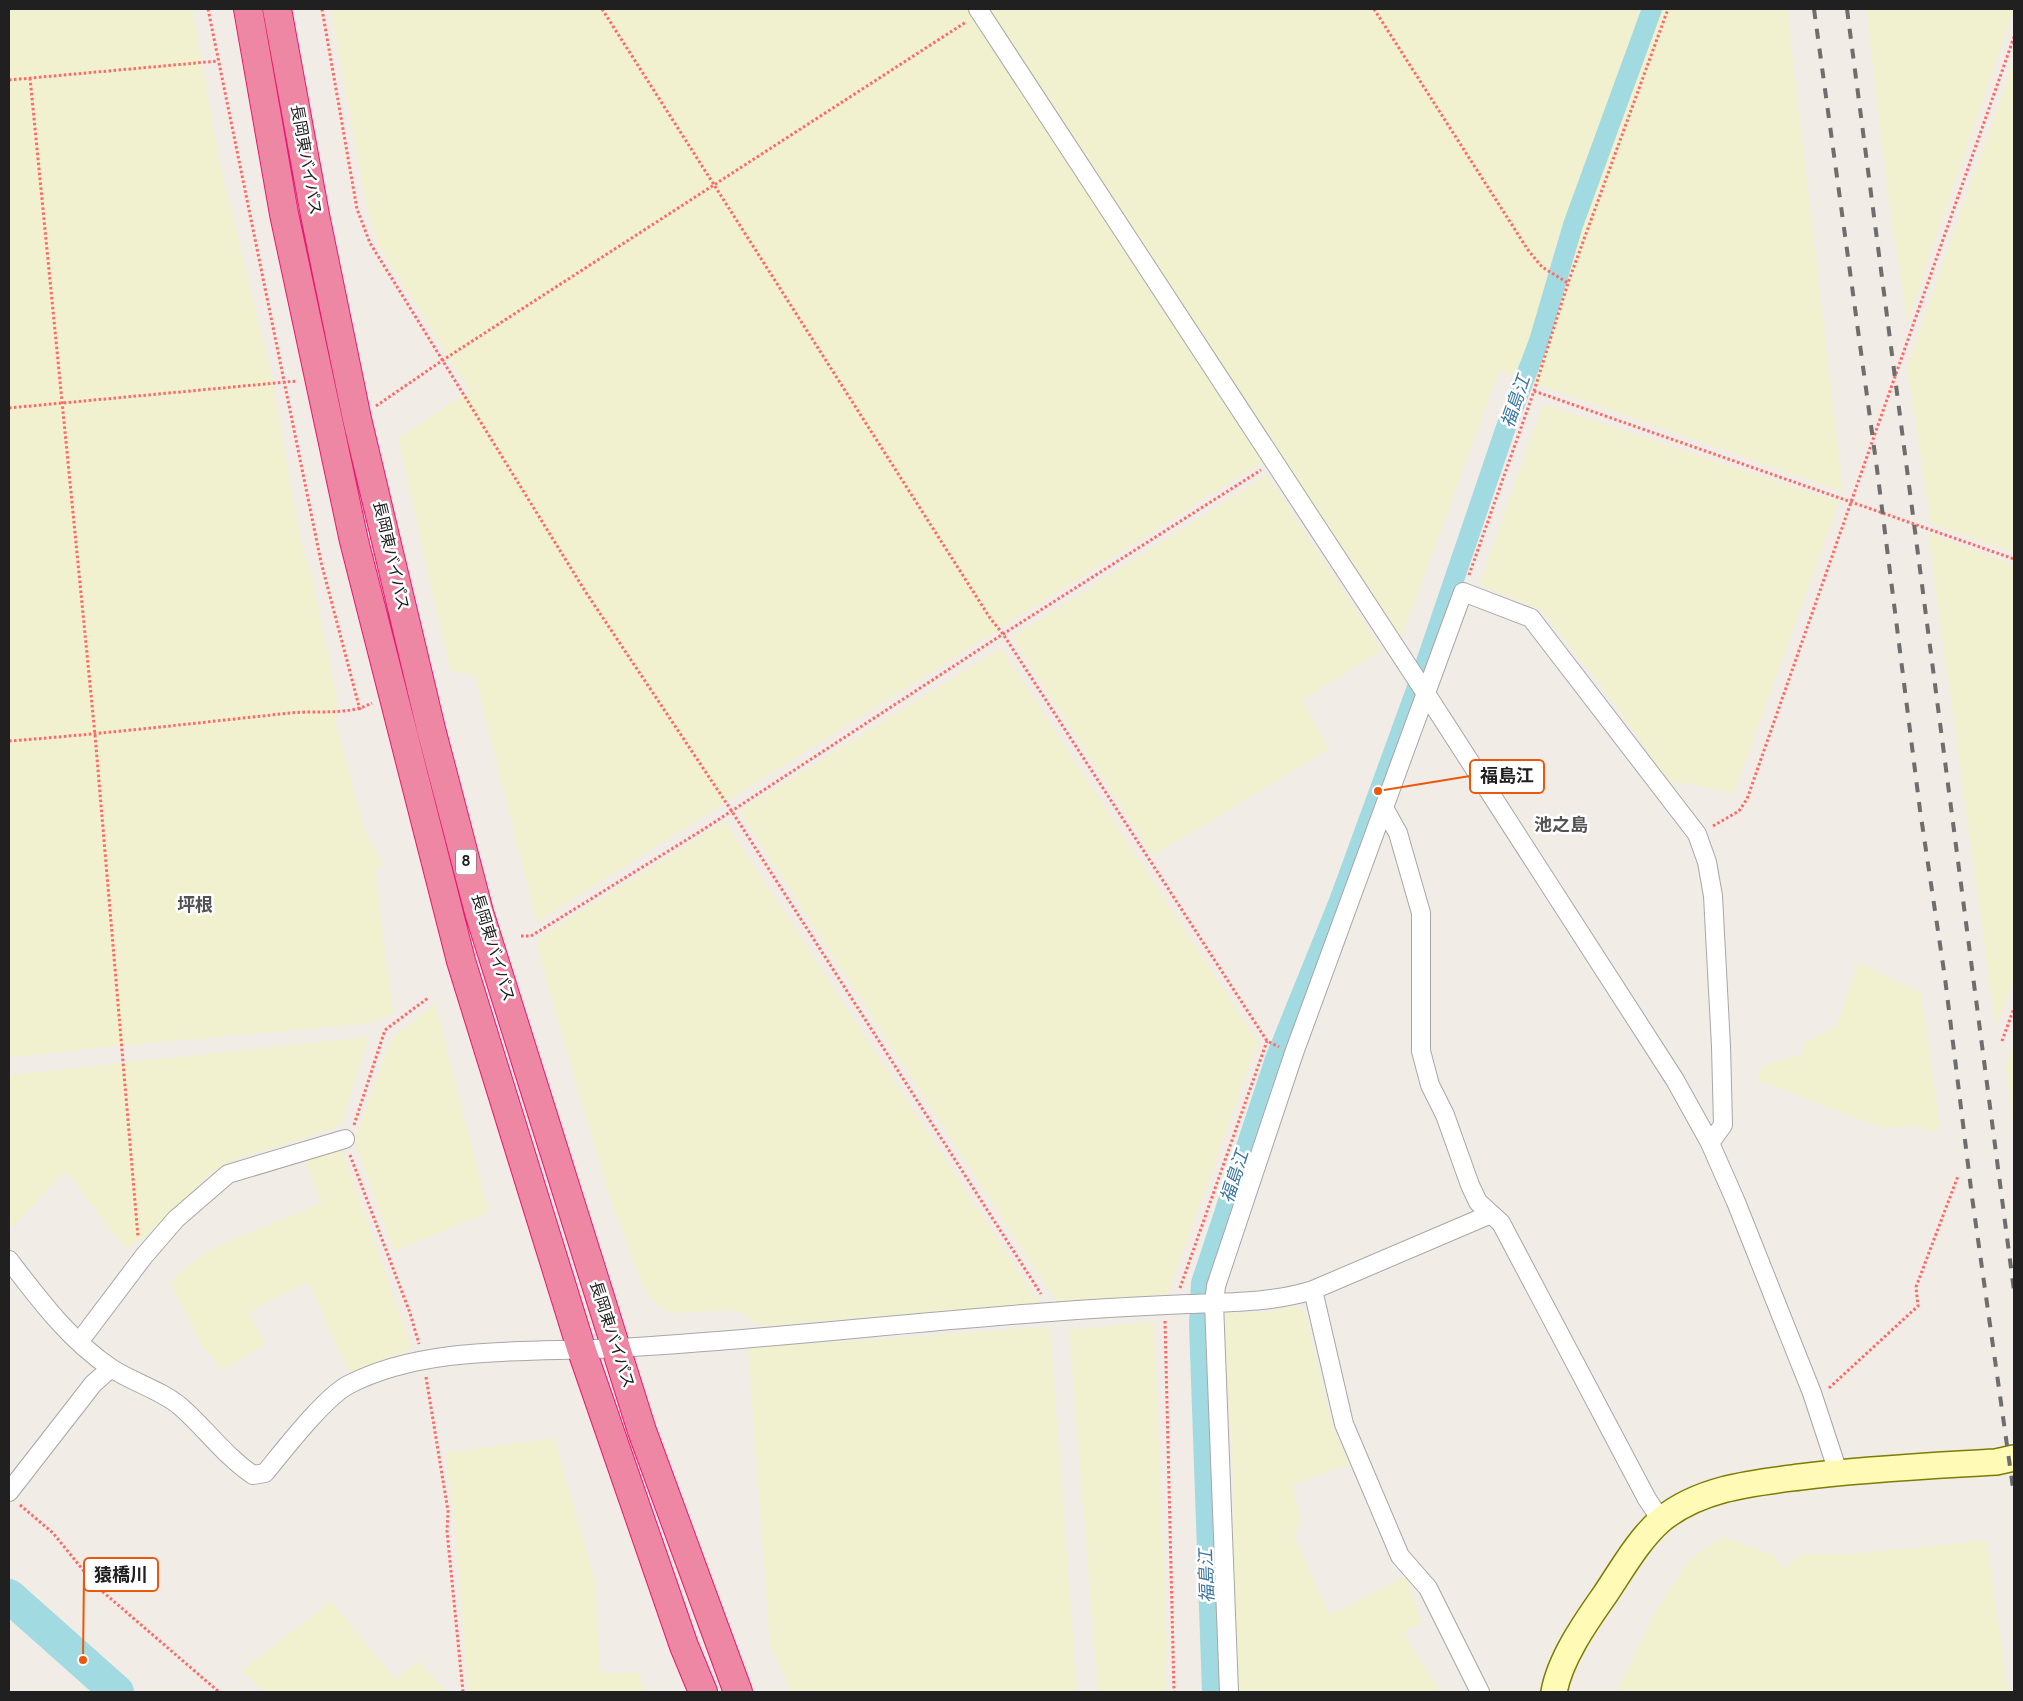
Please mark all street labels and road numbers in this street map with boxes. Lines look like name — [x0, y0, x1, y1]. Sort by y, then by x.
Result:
street label: 長岡東バイパス — [285, 103, 325, 217]
street label: 長岡東バイパス — [368, 499, 412, 613]
road number: 8 — [456, 850, 476, 874]
street label: 長岡東バイパス — [466, 892, 518, 1004]
street label: 長岡東バイパス — [584, 1279, 638, 1391]

